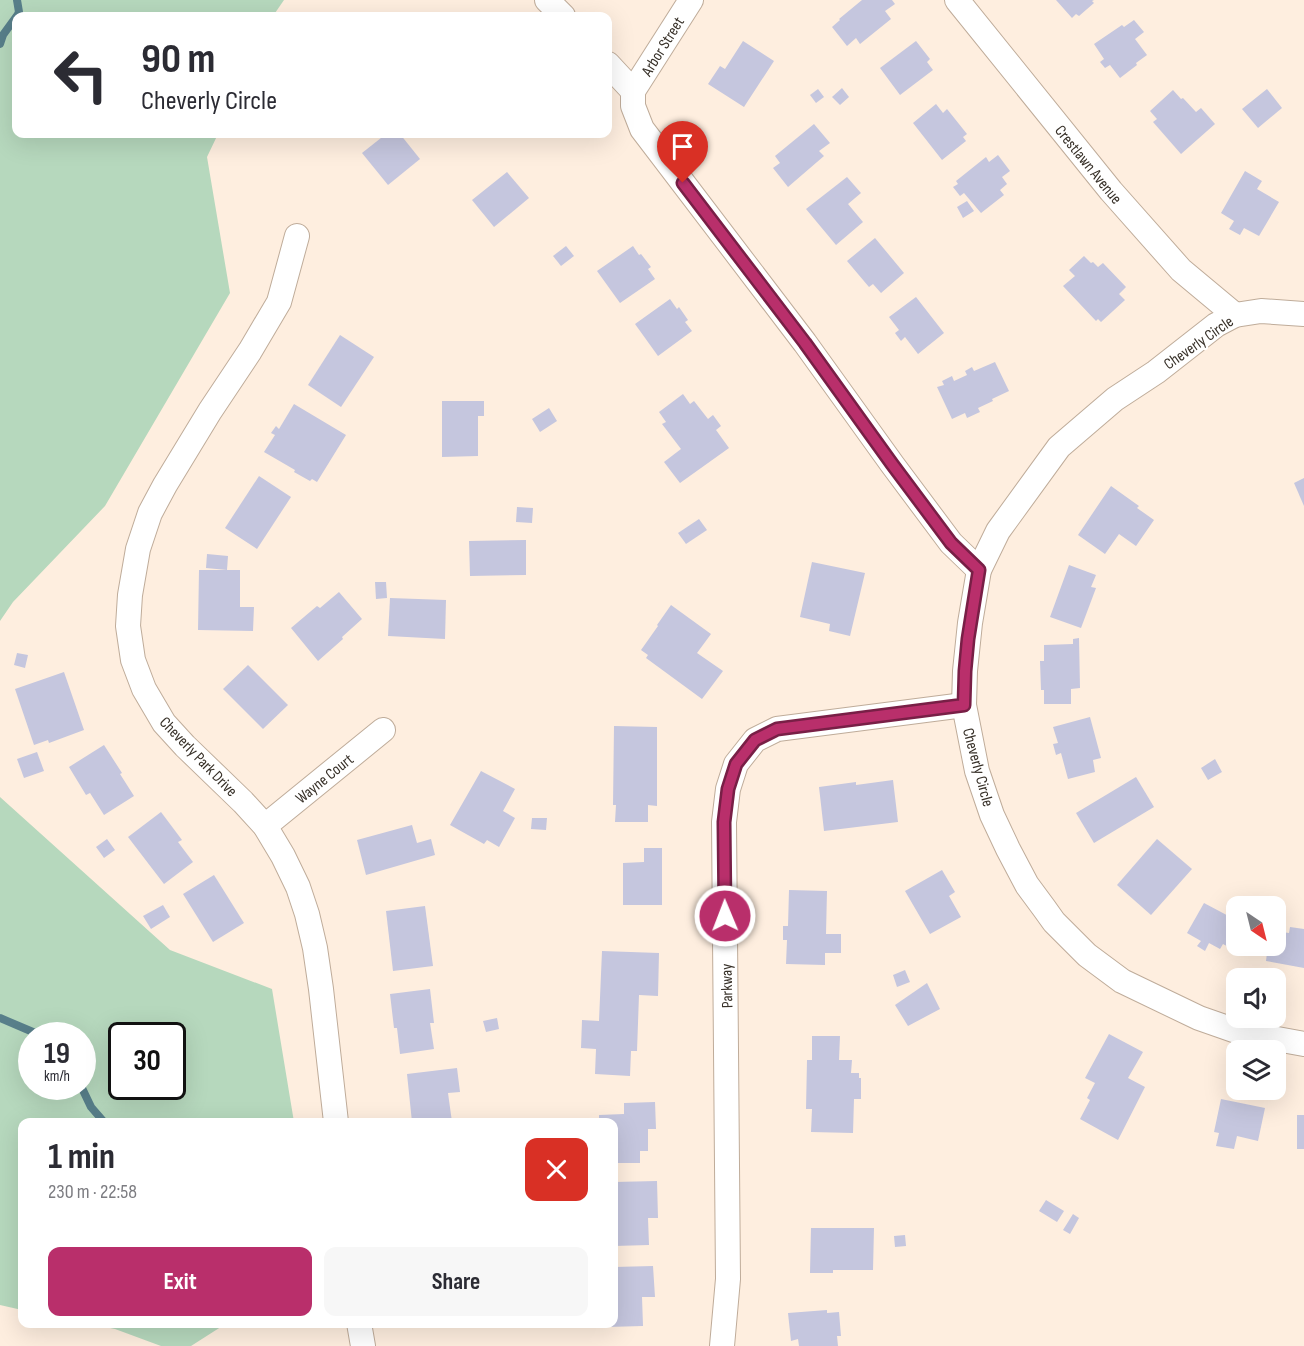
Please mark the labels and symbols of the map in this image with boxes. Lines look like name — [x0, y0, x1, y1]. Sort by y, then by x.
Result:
street label: Arbor Street — [637, 14, 689, 81]
pin — [657, 121, 708, 183]
street label: Crestlawn Avenue — [1050, 122, 1125, 208]
street label: Cheverly Circle — [1160, 312, 1237, 374]
street label: Cheverly Park Drive — [155, 713, 241, 801]
street label: Cheverly Circle — [958, 726, 997, 809]
street label: Wayne Court — [292, 750, 358, 808]
position arrow — [693, 884, 757, 948]
north arrow — [1226, 896, 1286, 956]
street label: Parkway — [718, 964, 737, 1008]
speed limit sign: 30 — [108, 1022, 186, 1100]

